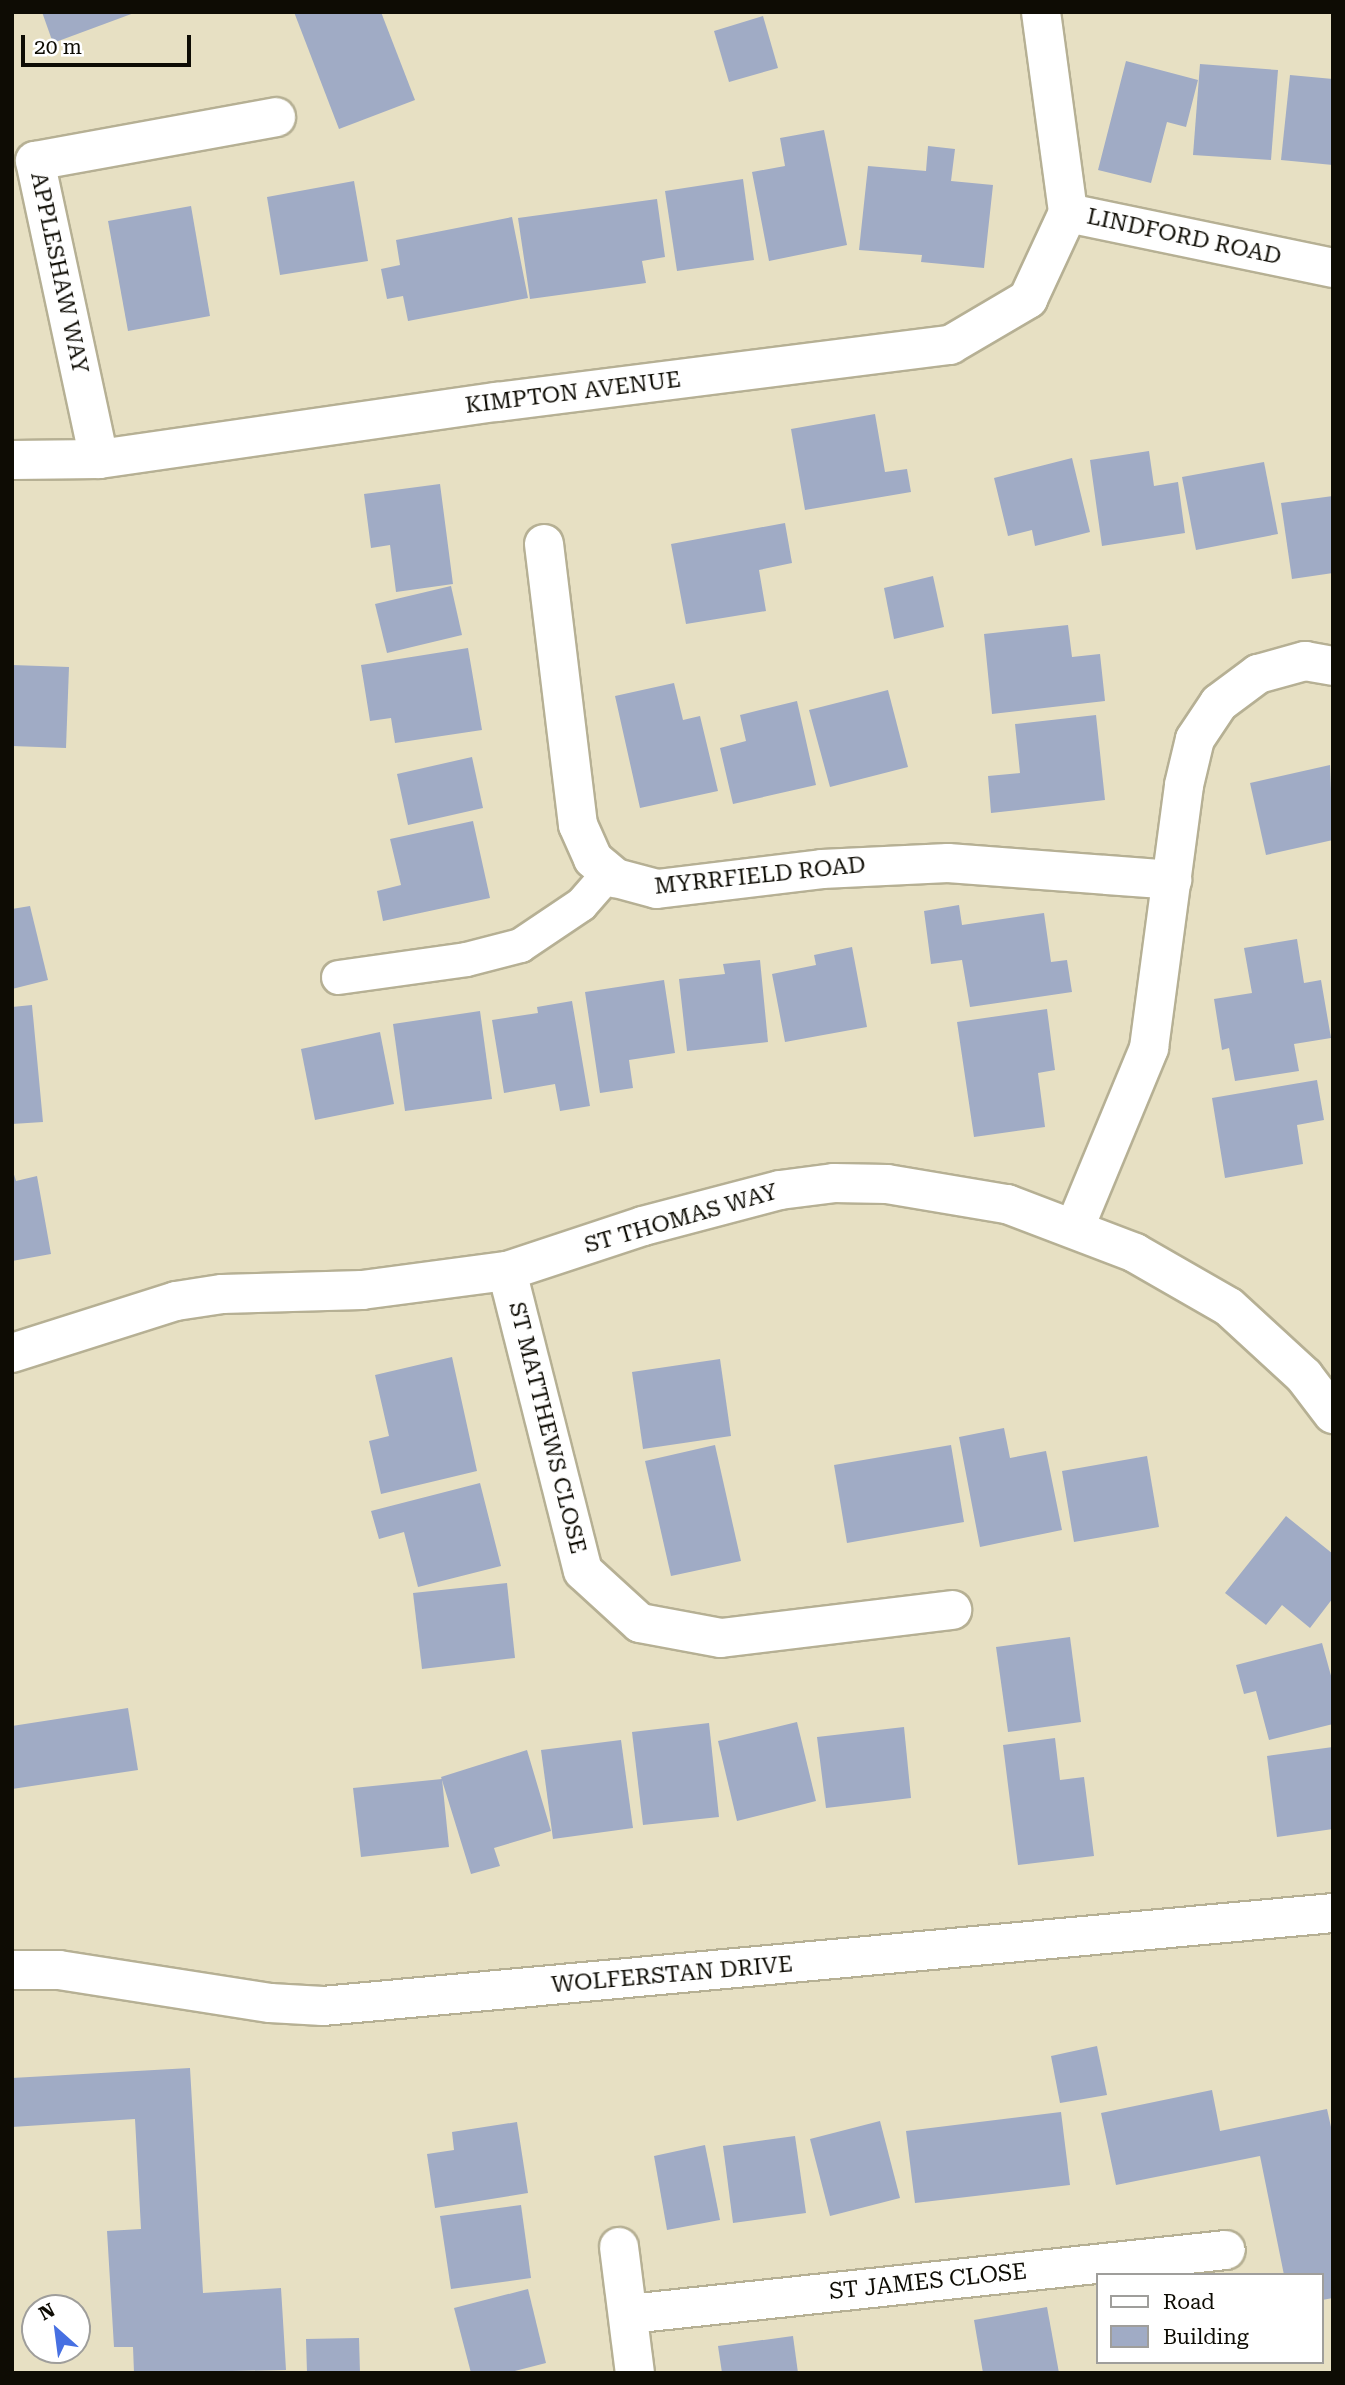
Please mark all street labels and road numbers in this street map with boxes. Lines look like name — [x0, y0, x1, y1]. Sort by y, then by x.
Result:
street label: APPLESHAW WAY — [24, 170, 94, 376]
street label: LINDFORD ROAD — [1084, 203, 1284, 271]
street label: KIMPTON AVENUE — [464, 366, 682, 420]
street label: MYRRFIELD ROAD — [653, 851, 867, 901]
street label: ST THOMAS WAY — [581, 1178, 781, 1260]
street label: ST MATTHEWS CLOSE — [502, 1299, 592, 1557]
street label: WOLFERSTAN DRIVE — [550, 1951, 794, 1999]
street label: ST JAMES CLOSE — [828, 2258, 1028, 2306]

